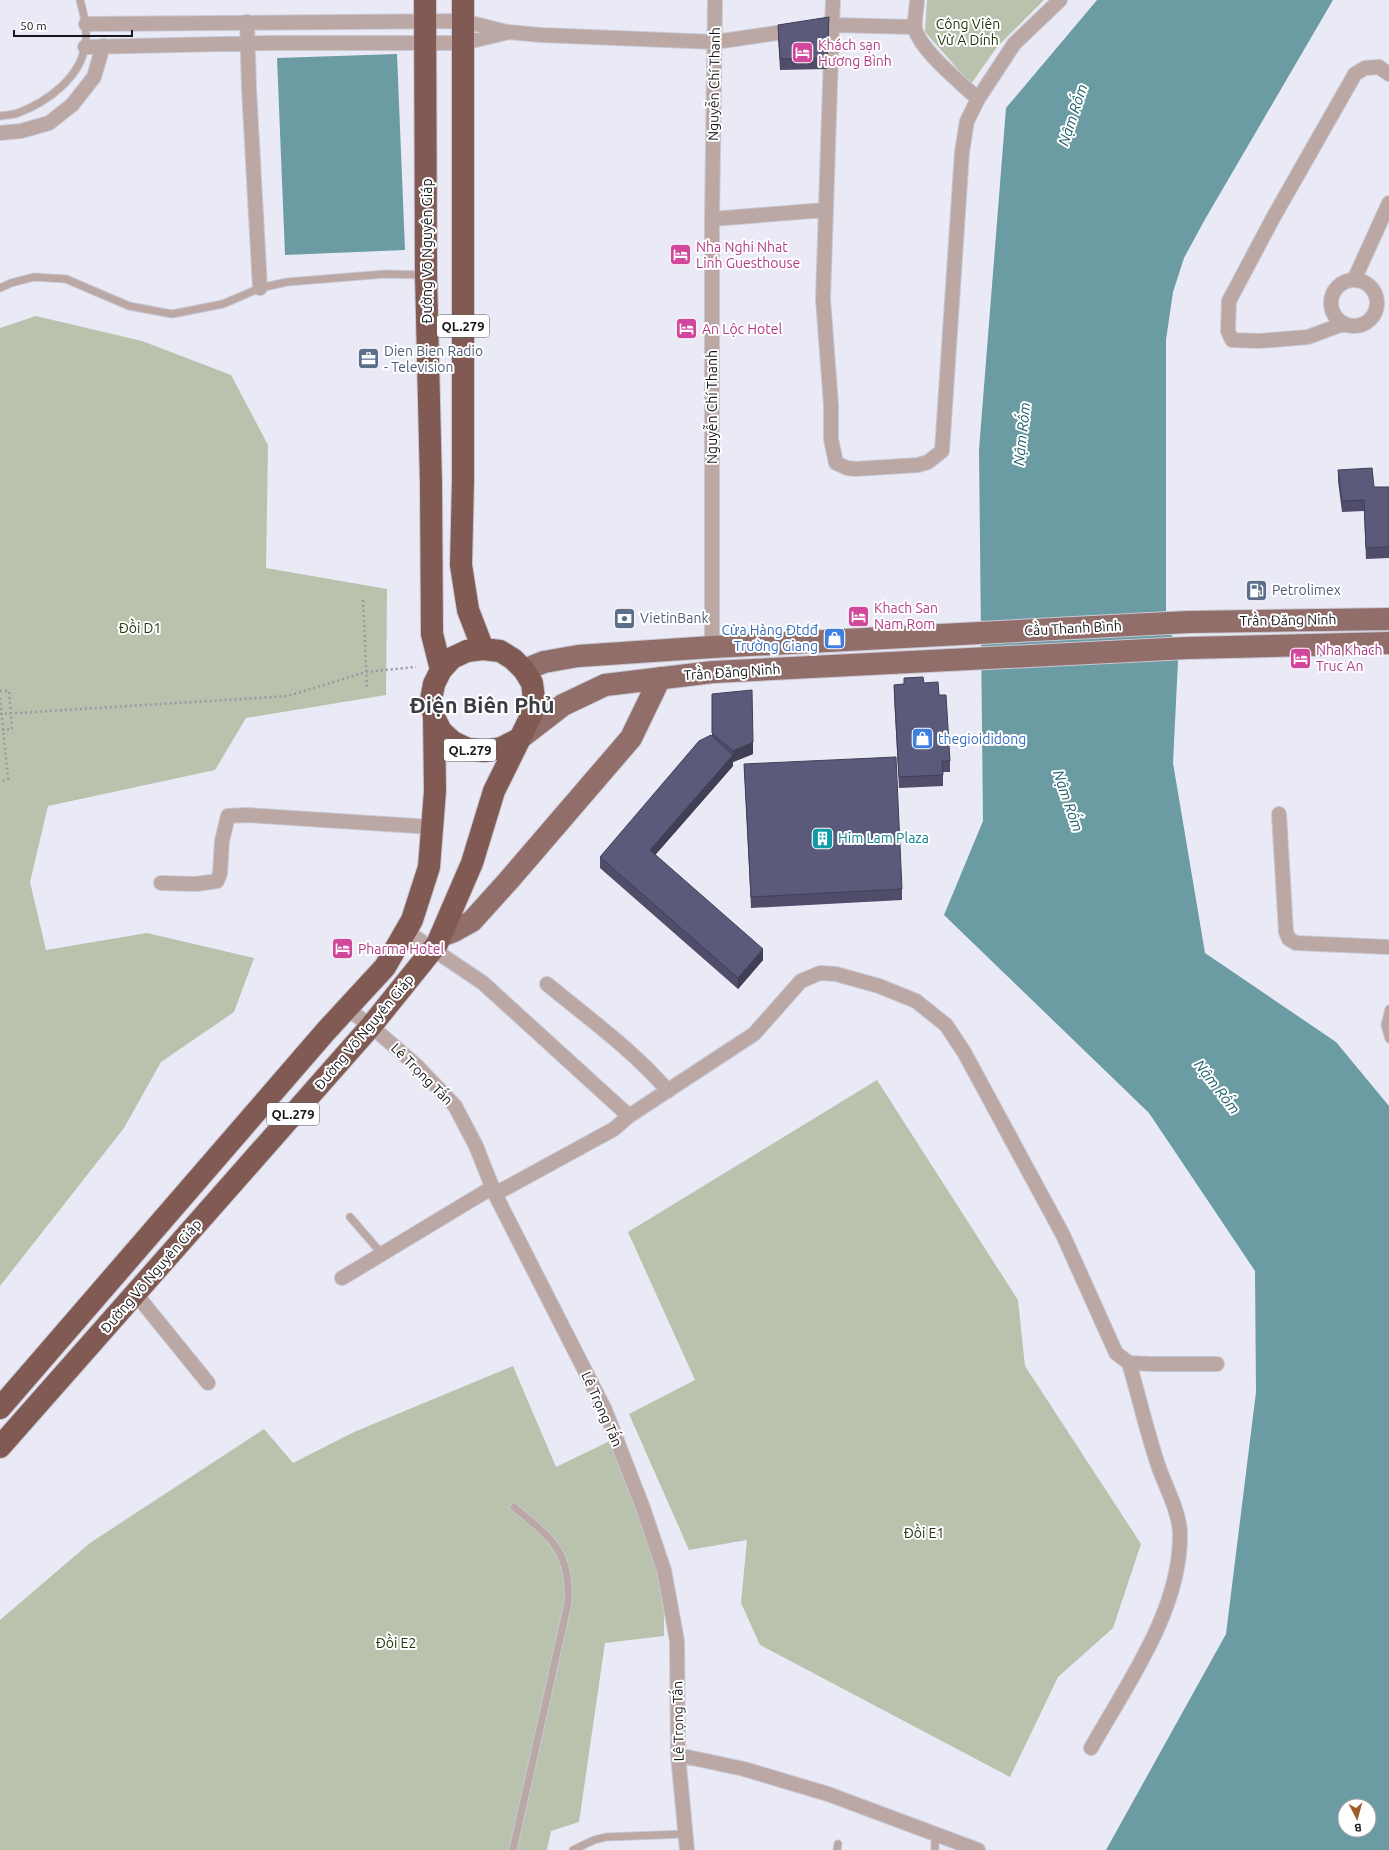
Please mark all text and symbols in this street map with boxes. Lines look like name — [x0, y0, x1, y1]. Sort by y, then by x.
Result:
scale bar — [14, 12, 132, 38]
park label: Công Viên Vừ A Dính — [936, 16, 1000, 48]
text: 50 m — [20, 19, 47, 32]
street label: Nguyễn Chí Thanh — [703, 27, 723, 141]
place label: Khách sạn Hương Bình — [818, 37, 892, 69]
hotel icon: Khách sạn Hương Bình — [790, 40, 816, 66]
water label: Nậm Rốm — [1053, 81, 1090, 148]
street label: Đường Võ Nguyên Giáp — [419, 178, 435, 324]
place label: Nha Nghi Nhat Linh Guesthouse — [696, 239, 800, 271]
hotel icon: Nha Nghi Nhat Linh Guesthouse — [667, 242, 693, 268]
road number: QL.279 — [437, 315, 489, 337]
hotel icon: An Lộc Hotel — [673, 316, 699, 342]
place label: An Lộc Hotel — [702, 321, 782, 337]
place label: Dien Bien Radio - Television — [384, 343, 483, 375]
office icon: Dien Bien Radio - Television — [356, 346, 382, 372]
street label: Nguyễn Chí Thanh — [702, 350, 720, 464]
water label: Nậm Rốm — [1008, 401, 1033, 467]
fuel station icon: Petrolimex — [1243, 577, 1269, 603]
place label: Petrolimex — [1272, 582, 1341, 598]
place label: Khach San Nam Rom — [874, 600, 938, 632]
hotel icon: Khach San Nam Rom — [845, 603, 871, 629]
bank icon: VietinBank — [612, 605, 638, 631]
street label: Trần Đăng Ninh — [1239, 609, 1337, 629]
place label: VietinBank — [640, 610, 709, 626]
street label: Cầu Thanh Bình — [1024, 615, 1122, 639]
park label: Đồi D1 — [119, 618, 161, 636]
place label: Cửa Hàng Đtdđ Trường Giang — [721, 622, 819, 654]
shop icon: Cửa Hàng Đtdđ Trường Giang — [821, 625, 847, 651]
place label: Nha Khach Truc An — [1316, 642, 1383, 674]
hotel icon: Nha Khach Truc An — [1287, 645, 1313, 671]
street label: Trần Đăng Ninh — [683, 658, 781, 683]
district label: Điện Biên Phủ — [410, 692, 554, 717]
shop icon: thegioididong — [910, 726, 936, 752]
place label: thegioididong — [938, 731, 1026, 747]
road number: QL.279 — [444, 739, 496, 761]
water label: Nậm Rốm — [1050, 767, 1089, 834]
building icon: Him Lam Plaza — [810, 825, 836, 851]
place label: Him Lam Plaza — [838, 830, 929, 846]
hotel icon: Pharma Hotel — [330, 936, 356, 962]
place label: Pharma Hotel — [358, 941, 445, 957]
street label: Đường Võ Nguyên Giáp — [311, 971, 417, 1093]
street label: Lê Trọng Tấn — [388, 1038, 458, 1108]
water label: Nậm Rốm — [1191, 1055, 1245, 1117]
road number: QL.279 — [267, 1103, 319, 1125]
street label: Đường Võ Nguyên Giáp — [97, 1216, 205, 1336]
street label: Lê Trọng Tấn — [578, 1368, 628, 1449]
park label: Đồi E1 — [904, 1523, 944, 1541]
park label: Đồi E2 — [376, 1633, 416, 1651]
street label: Lê Trọng Tấn — [667, 1681, 687, 1761]
north arrow — [1337, 1798, 1377, 1838]
text: B — [1354, 1822, 1362, 1834]

